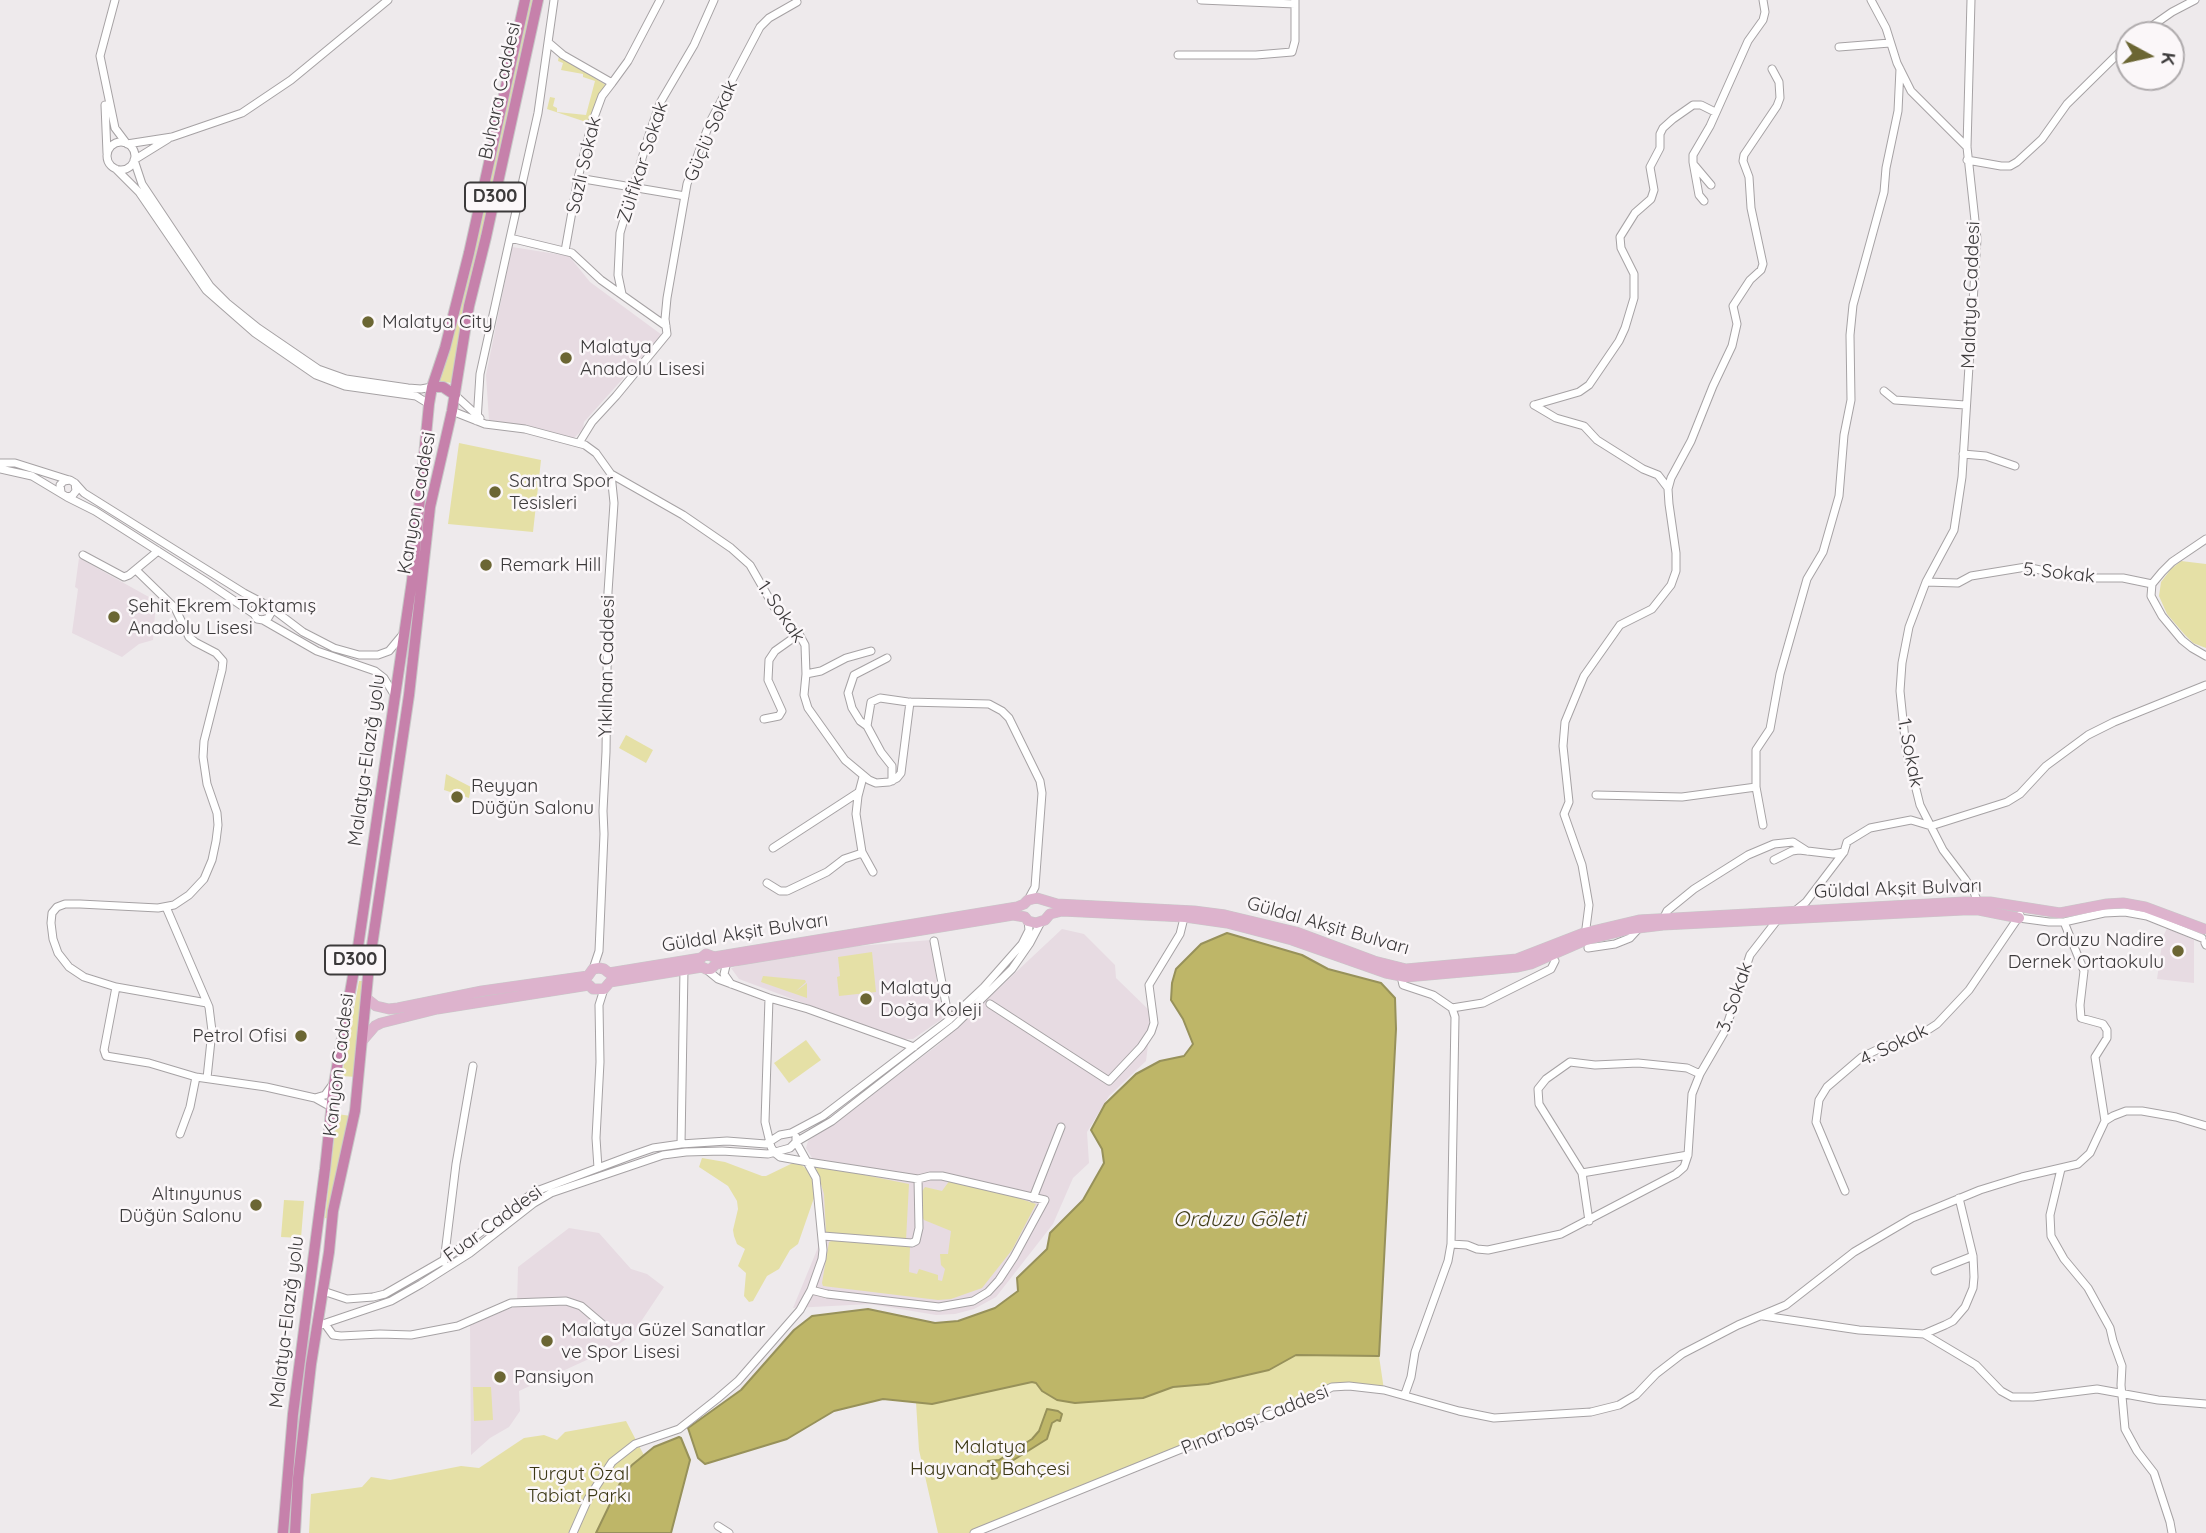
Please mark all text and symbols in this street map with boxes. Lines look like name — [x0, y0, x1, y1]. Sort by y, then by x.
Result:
street label: Buhara Caddesi — [474, 20, 526, 162]
north arrow — [2115, 21, 2185, 91]
text: K — [2156, 51, 2182, 66]
street label: Güçlü Sokak — [679, 77, 743, 185]
street label: Zülfikar Sokak — [613, 98, 673, 226]
street label: Sazlı Sokak — [562, 114, 606, 216]
road number: D300 — [465, 182, 525, 212]
street label: Malatya Caddesi — [1957, 221, 1985, 369]
place label: Malatya City — [382, 311, 493, 333]
marker: Malatya City — [360, 314, 376, 330]
place label: Malatya Anadolu Lisesi — [580, 336, 705, 380]
marker: Malatya Anadolu Lisesi — [558, 350, 574, 366]
street label: Kanyon Caddesi — [393, 430, 441, 576]
place label: Santra Spor Tesisleri — [509, 470, 613, 514]
marker: Santra Spor Tesisleri — [487, 484, 503, 500]
place label: Remark Hill — [500, 554, 601, 576]
marker: Remark Hill — [478, 557, 494, 573]
street label: 5. Sokak — [2022, 558, 2096, 588]
street label: 1. Sokak — [752, 577, 810, 647]
place label: Şehit Ekrem Toktamış Anadolu Lisesi — [128, 595, 316, 639]
street label: Yıkılhan Caddesi — [594, 595, 620, 737]
marker: Şehit Ekrem Toktamış Anadolu Lisesi — [106, 609, 122, 625]
street label: Malatya-Elazığ yolu — [344, 673, 390, 847]
street label: 1. Sokak — [1892, 717, 1928, 789]
place label: Reyyan Düğün Salonu — [471, 775, 594, 819]
marker: Reyyan Düğün Salonu — [449, 789, 465, 805]
street label: Güldal Akşit Bulvarı — [1814, 875, 1982, 903]
street label: Güldal Akşit Bulvarı — [1244, 892, 1412, 960]
street label: Güldal Akşit Bulvarı — [660, 909, 830, 957]
place label: Orduzu Nadire Dernek Ortaokulu — [2008, 929, 2164, 973]
marker: Orduzu Nadire Dernek Ortaokulu — [2170, 943, 2186, 959]
road number: D300 — [325, 945, 385, 974]
street label: 3. Sokak — [1712, 959, 1758, 1035]
place label: Malatya Doğa Koleji — [880, 977, 982, 1021]
marker: Malatya Doğa Koleji — [858, 991, 874, 1007]
street label: Kanyon Caddesi — [319, 992, 359, 1138]
street label: 4. Sokak — [1856, 1019, 1932, 1071]
place label: Petrol Ofisi — [192, 1025, 287, 1047]
marker: Petrol Ofisi — [293, 1028, 309, 1044]
street label: Fuar Caddesi — [439, 1181, 547, 1267]
place label: Altınyunus Düğün Salonu — [119, 1183, 242, 1227]
marker: Altınyunus Düğün Salonu — [248, 1197, 264, 1213]
water label: Orduzu Göleti — [1173, 1207, 1305, 1233]
street label: Malatya-Elazığ yolu — [265, 1235, 309, 1409]
place label: Malatya Güzel Sanatlar ve Spor Lisesi — [561, 1319, 766, 1363]
marker: Malatya Güzel Sanatlar ve Spor Lisesi — [539, 1333, 555, 1349]
place label: Pansiyon — [514, 1366, 594, 1388]
marker: Pansiyon — [492, 1369, 508, 1385]
street label: Pınarbaşı Caddesi — [1178, 1380, 1332, 1460]
park label: Malatya Hayvanat Bahçesi — [910, 1436, 1070, 1480]
park label: Turgut Özal Tabiat Parkı — [527, 1463, 631, 1507]

